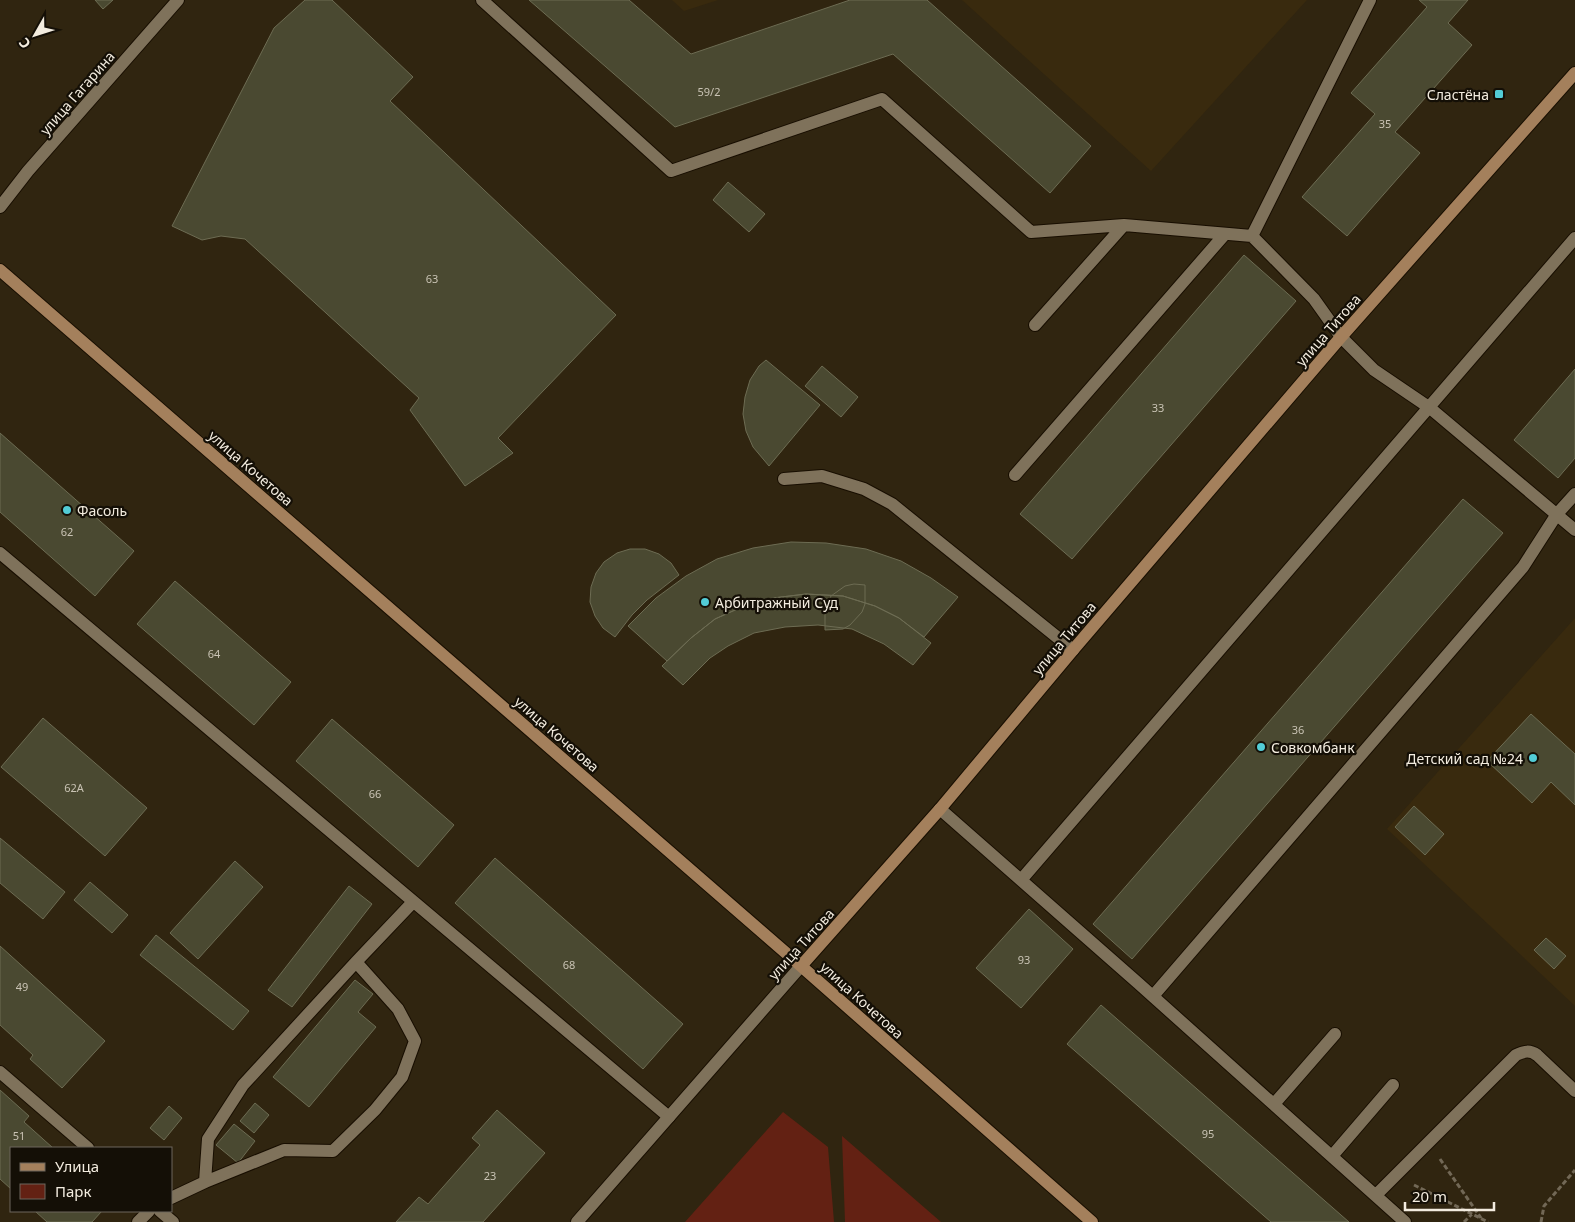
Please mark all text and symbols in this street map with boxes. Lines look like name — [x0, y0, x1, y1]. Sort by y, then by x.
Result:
north arrow — [10, 10, 60, 60]
text: С — [14, 34, 35, 53]
street label: улица Гагарина — [35, 47, 119, 139]
house number: 59/2 — [698, 84, 720, 99]
place label: Сластёна — [1427, 85, 1489, 104]
marker: Сластёна — [1493, 88, 1505, 100]
house number: 35 — [1379, 116, 1391, 131]
house number: 63 — [426, 271, 438, 286]
street label: улица Титова — [1291, 290, 1365, 370]
house number: 33 — [1152, 400, 1164, 415]
street label: улица Кочетова — [205, 426, 297, 510]
place label: Фасоль — [77, 501, 127, 520]
marker: Фасоль — [61, 504, 73, 516]
house number: 62 — [61, 524, 73, 539]
place label: Арбитражный Суд — [715, 593, 839, 612]
marker: Арбитражный Суд — [699, 596, 711, 608]
street label: улица Титова — [1028, 598, 1100, 678]
house number: 64 — [208, 646, 221, 661]
street label: улица Кочетова — [511, 692, 603, 776]
house number: 36 — [1292, 722, 1304, 737]
place label: Совкомбанк — [1271, 738, 1355, 757]
marker: Совкомбанк — [1255, 741, 1267, 753]
place label: Детский сад №24 — [1406, 749, 1523, 768]
marker: Детский сад №24 — [1527, 752, 1539, 764]
house number: 62А — [64, 780, 85, 795]
house number: 66 — [369, 786, 381, 801]
street label: улица Титова — [764, 904, 838, 984]
house number: 93 — [1018, 952, 1030, 967]
house number: 68 — [563, 957, 575, 972]
street label: улица Кочетова — [816, 957, 908, 1043]
house number: 49 — [16, 979, 28, 994]
house number: 95 — [1202, 1126, 1214, 1141]
house number: 51 — [13, 1128, 25, 1143]
legend — [10, 1147, 172, 1212]
text: Улица — [55, 1156, 99, 1176]
house number: 23 — [484, 1168, 496, 1183]
scale bar — [1405, 1180, 1494, 1212]
text: Парк — [55, 1181, 91, 1201]
text: 20 m — [1412, 1186, 1447, 1206]

